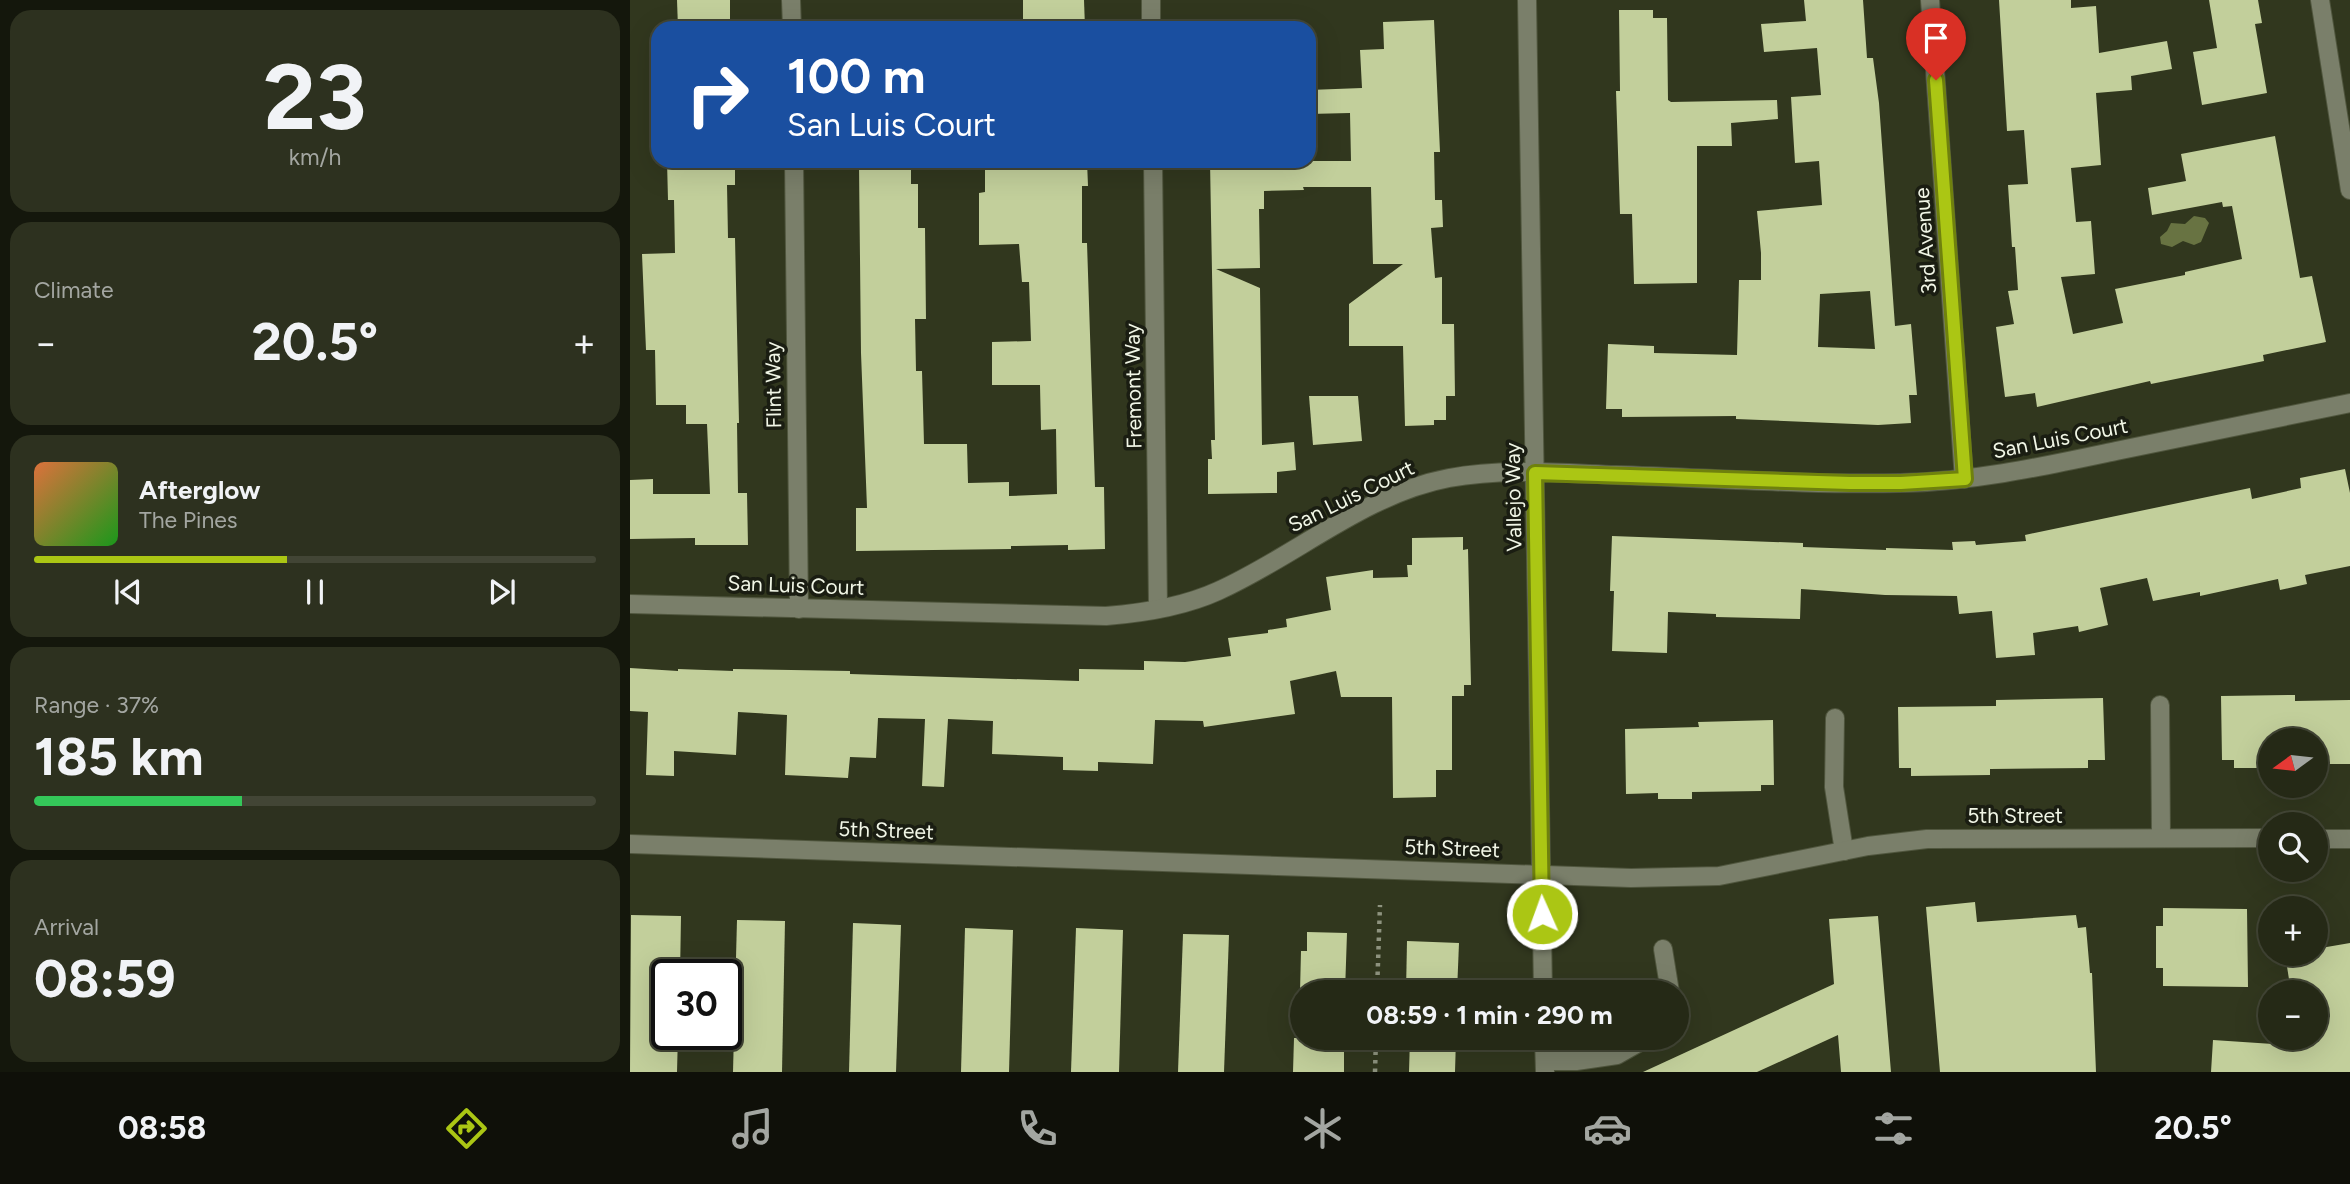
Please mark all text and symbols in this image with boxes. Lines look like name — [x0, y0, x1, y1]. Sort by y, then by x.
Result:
pin — [1906, 8, 1966, 80]
icon: arrive — [1917, 19, 1955, 57]
text: 23 — [263, 43, 367, 152]
text: 100 m — [787, 46, 926, 105]
icon: right — [672, 49, 763, 140]
text: San Luis Court — [787, 106, 996, 144]
text: km/h — [289, 143, 341, 171]
street label: 3rd Avenue — [1909, 187, 1941, 295]
text: Climate — [34, 276, 113, 304]
text: 20.5° — [252, 311, 378, 373]
text: − — [34, 320, 58, 366]
text: + — [572, 320, 596, 366]
street label: Fremont Way — [1119, 323, 1147, 449]
street label: Flint Way — [760, 341, 786, 429]
street label: San Luis Court — [1990, 413, 2130, 463]
street label: Vallejo Way — [1500, 442, 1526, 552]
street label: San Luis Court — [1284, 455, 1418, 537]
text: Afterglow — [139, 474, 261, 506]
text: The Pines — [139, 506, 238, 534]
street label: San Luis Court — [727, 570, 865, 600]
icon: previous — [109, 573, 147, 611]
icon: pause — [296, 573, 334, 611]
icon: next — [483, 573, 521, 611]
text: Range · 37% — [34, 691, 159, 719]
text: 185 km — [34, 726, 204, 788]
north arrow — [2258, 728, 2328, 798]
map controls — [2258, 728, 2328, 1050]
street label: 5th Street — [1967, 803, 2063, 828]
button: search — [2258, 812, 2328, 882]
street label: 5th Street — [838, 816, 934, 844]
street label: 5th Street — [1404, 834, 1500, 862]
position arrow — [1505, 877, 1579, 951]
button: + — [2258, 896, 2328, 966]
text: Arrival — [34, 913, 99, 941]
text: 08:59 — [34, 948, 176, 1010]
speed limit sign: 30 — [651, 959, 742, 1050]
button: − — [2258, 980, 2328, 1050]
text: 08:59 · 1 min · 290 m — [1366, 999, 1613, 1031]
icon: directions — [442, 1104, 491, 1153]
icon: music — [728, 1104, 777, 1153]
icon: phone — [1013, 1104, 1062, 1153]
icon: climate — [1298, 1104, 1347, 1153]
icon: car — [1583, 1104, 1632, 1153]
icon: filters — [1869, 1104, 1918, 1153]
text: 08:58 — [118, 1109, 206, 1147]
text: 20.5° — [2154, 1109, 2232, 1147]

